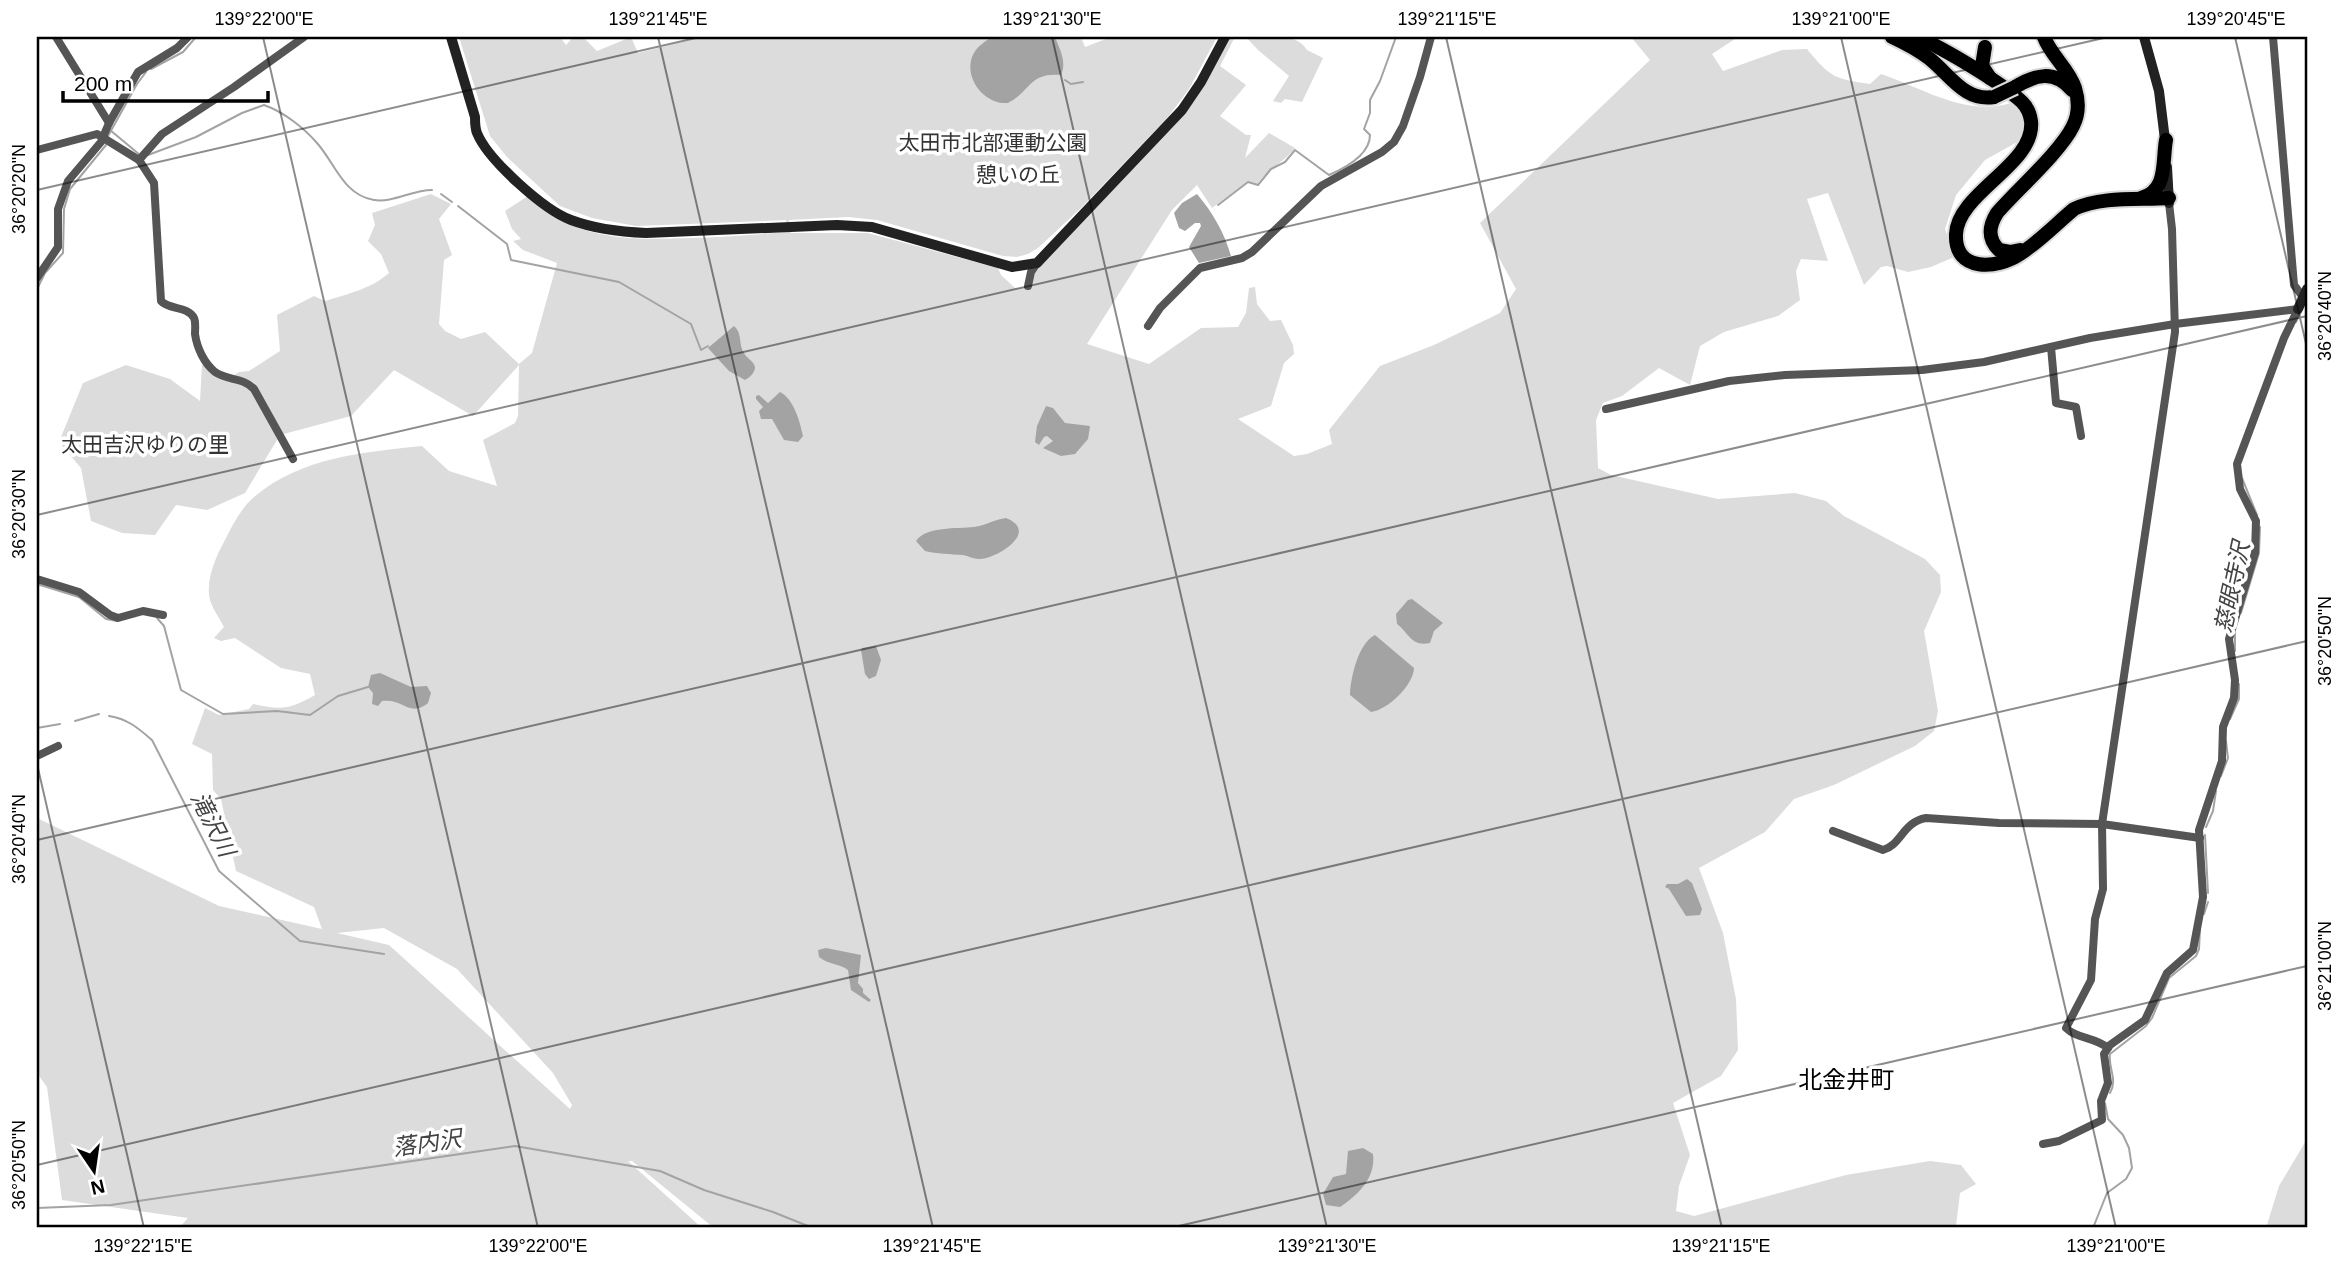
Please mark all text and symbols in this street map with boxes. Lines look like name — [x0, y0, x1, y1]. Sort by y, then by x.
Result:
text: 139°22'00"E — [214, 9, 314, 29]
text: 139°21'45"E — [608, 9, 708, 29]
text: 139°21'30"E — [1002, 9, 1102, 29]
text: 139°21'15"E — [1397, 9, 1497, 29]
text: 139°21'00"E — [1791, 9, 1891, 29]
text: 139°20'45"E — [2186, 9, 2286, 29]
scale bar — [63, 60, 268, 104]
text: 200 m — [74, 72, 132, 95]
park label: 太田市北部運動公園 — [899, 131, 1088, 154]
text: 36°20'20"N — [9, 144, 29, 234]
park label: 憩いの丘 — [976, 163, 1060, 186]
text: 36°20'40"N — [2315, 271, 2335, 361]
park label: 太田吉沢ゆりの里 — [61, 433, 229, 456]
text: 36°20'30"N — [9, 469, 29, 559]
water label: 慈眼寺沢 — [2210, 536, 2255, 635]
text: 36°20'50"N — [2315, 596, 2335, 686]
water label: 滝沢川 — [186, 787, 242, 863]
text: 36°20'40"N — [9, 794, 29, 884]
text: 36°21'00"N — [2315, 921, 2335, 1011]
district label: 北金井町 — [1798, 1066, 1894, 1093]
text: 36°20'50"N — [9, 1120, 29, 1210]
water label: 落内沢 — [391, 1125, 466, 1161]
north arrow — [60, 1136, 130, 1206]
text: N — [89, 1175, 107, 1199]
text: 139°22'15"E — [93, 1236, 193, 1256]
text: 139°22'00"E — [488, 1236, 588, 1256]
text: 139°21'45"E — [882, 1236, 982, 1256]
text: 139°21'30"E — [1277, 1236, 1377, 1256]
text: 139°21'15"E — [1671, 1236, 1771, 1256]
text: 139°21'00"E — [2066, 1236, 2166, 1256]

